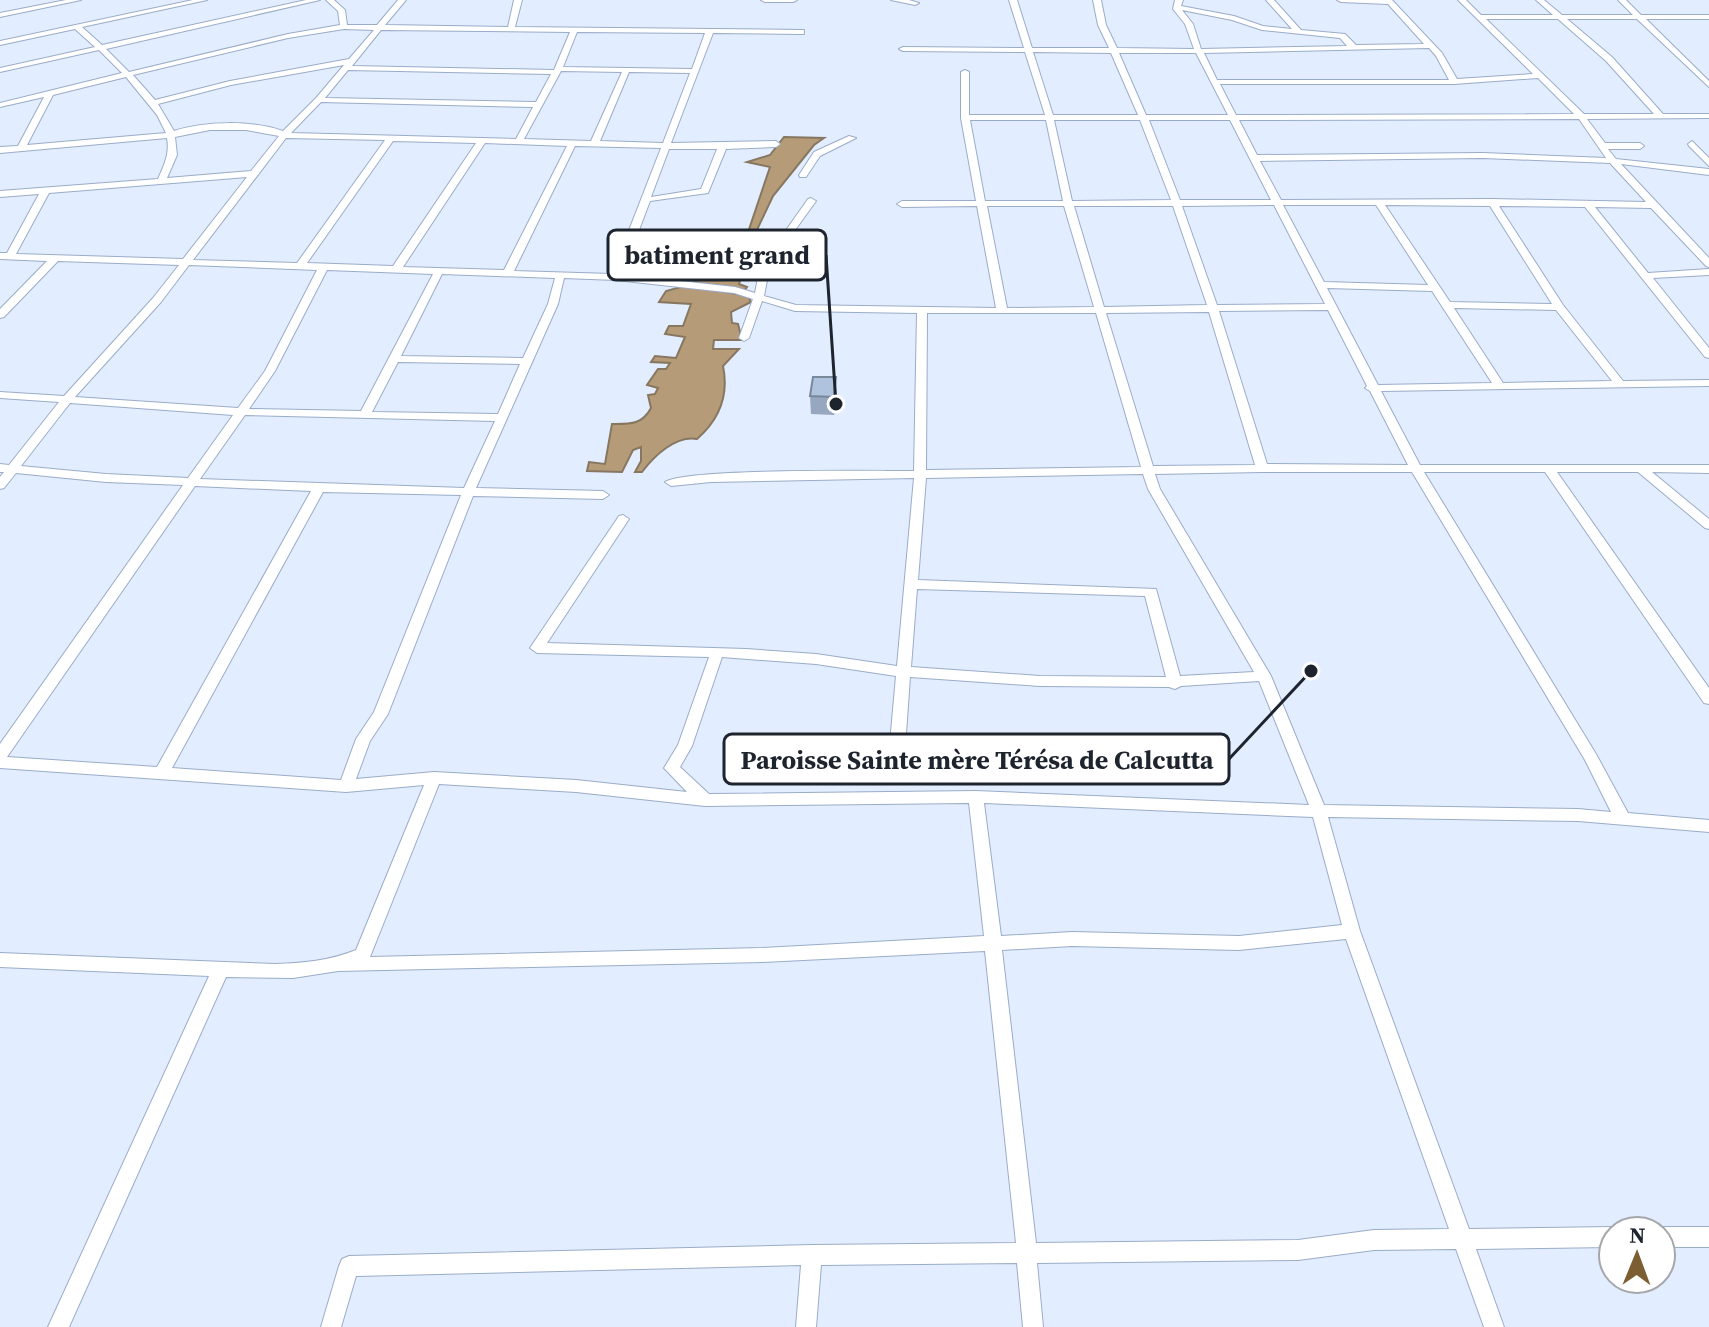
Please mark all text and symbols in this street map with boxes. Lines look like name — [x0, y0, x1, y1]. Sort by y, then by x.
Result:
callout: batiment grand — [608, 230, 826, 280]
text: batiment grand — [624, 237, 810, 273]
callout: Paroisse Sainte mère Térésa de Calcutta — [724, 734, 1229, 784]
text: Paroisse Sainte mère Térésa de Calcutta — [740, 742, 1214, 778]
north arrow — [1597, 1215, 1677, 1295]
text: N — [1629, 1220, 1646, 1250]

